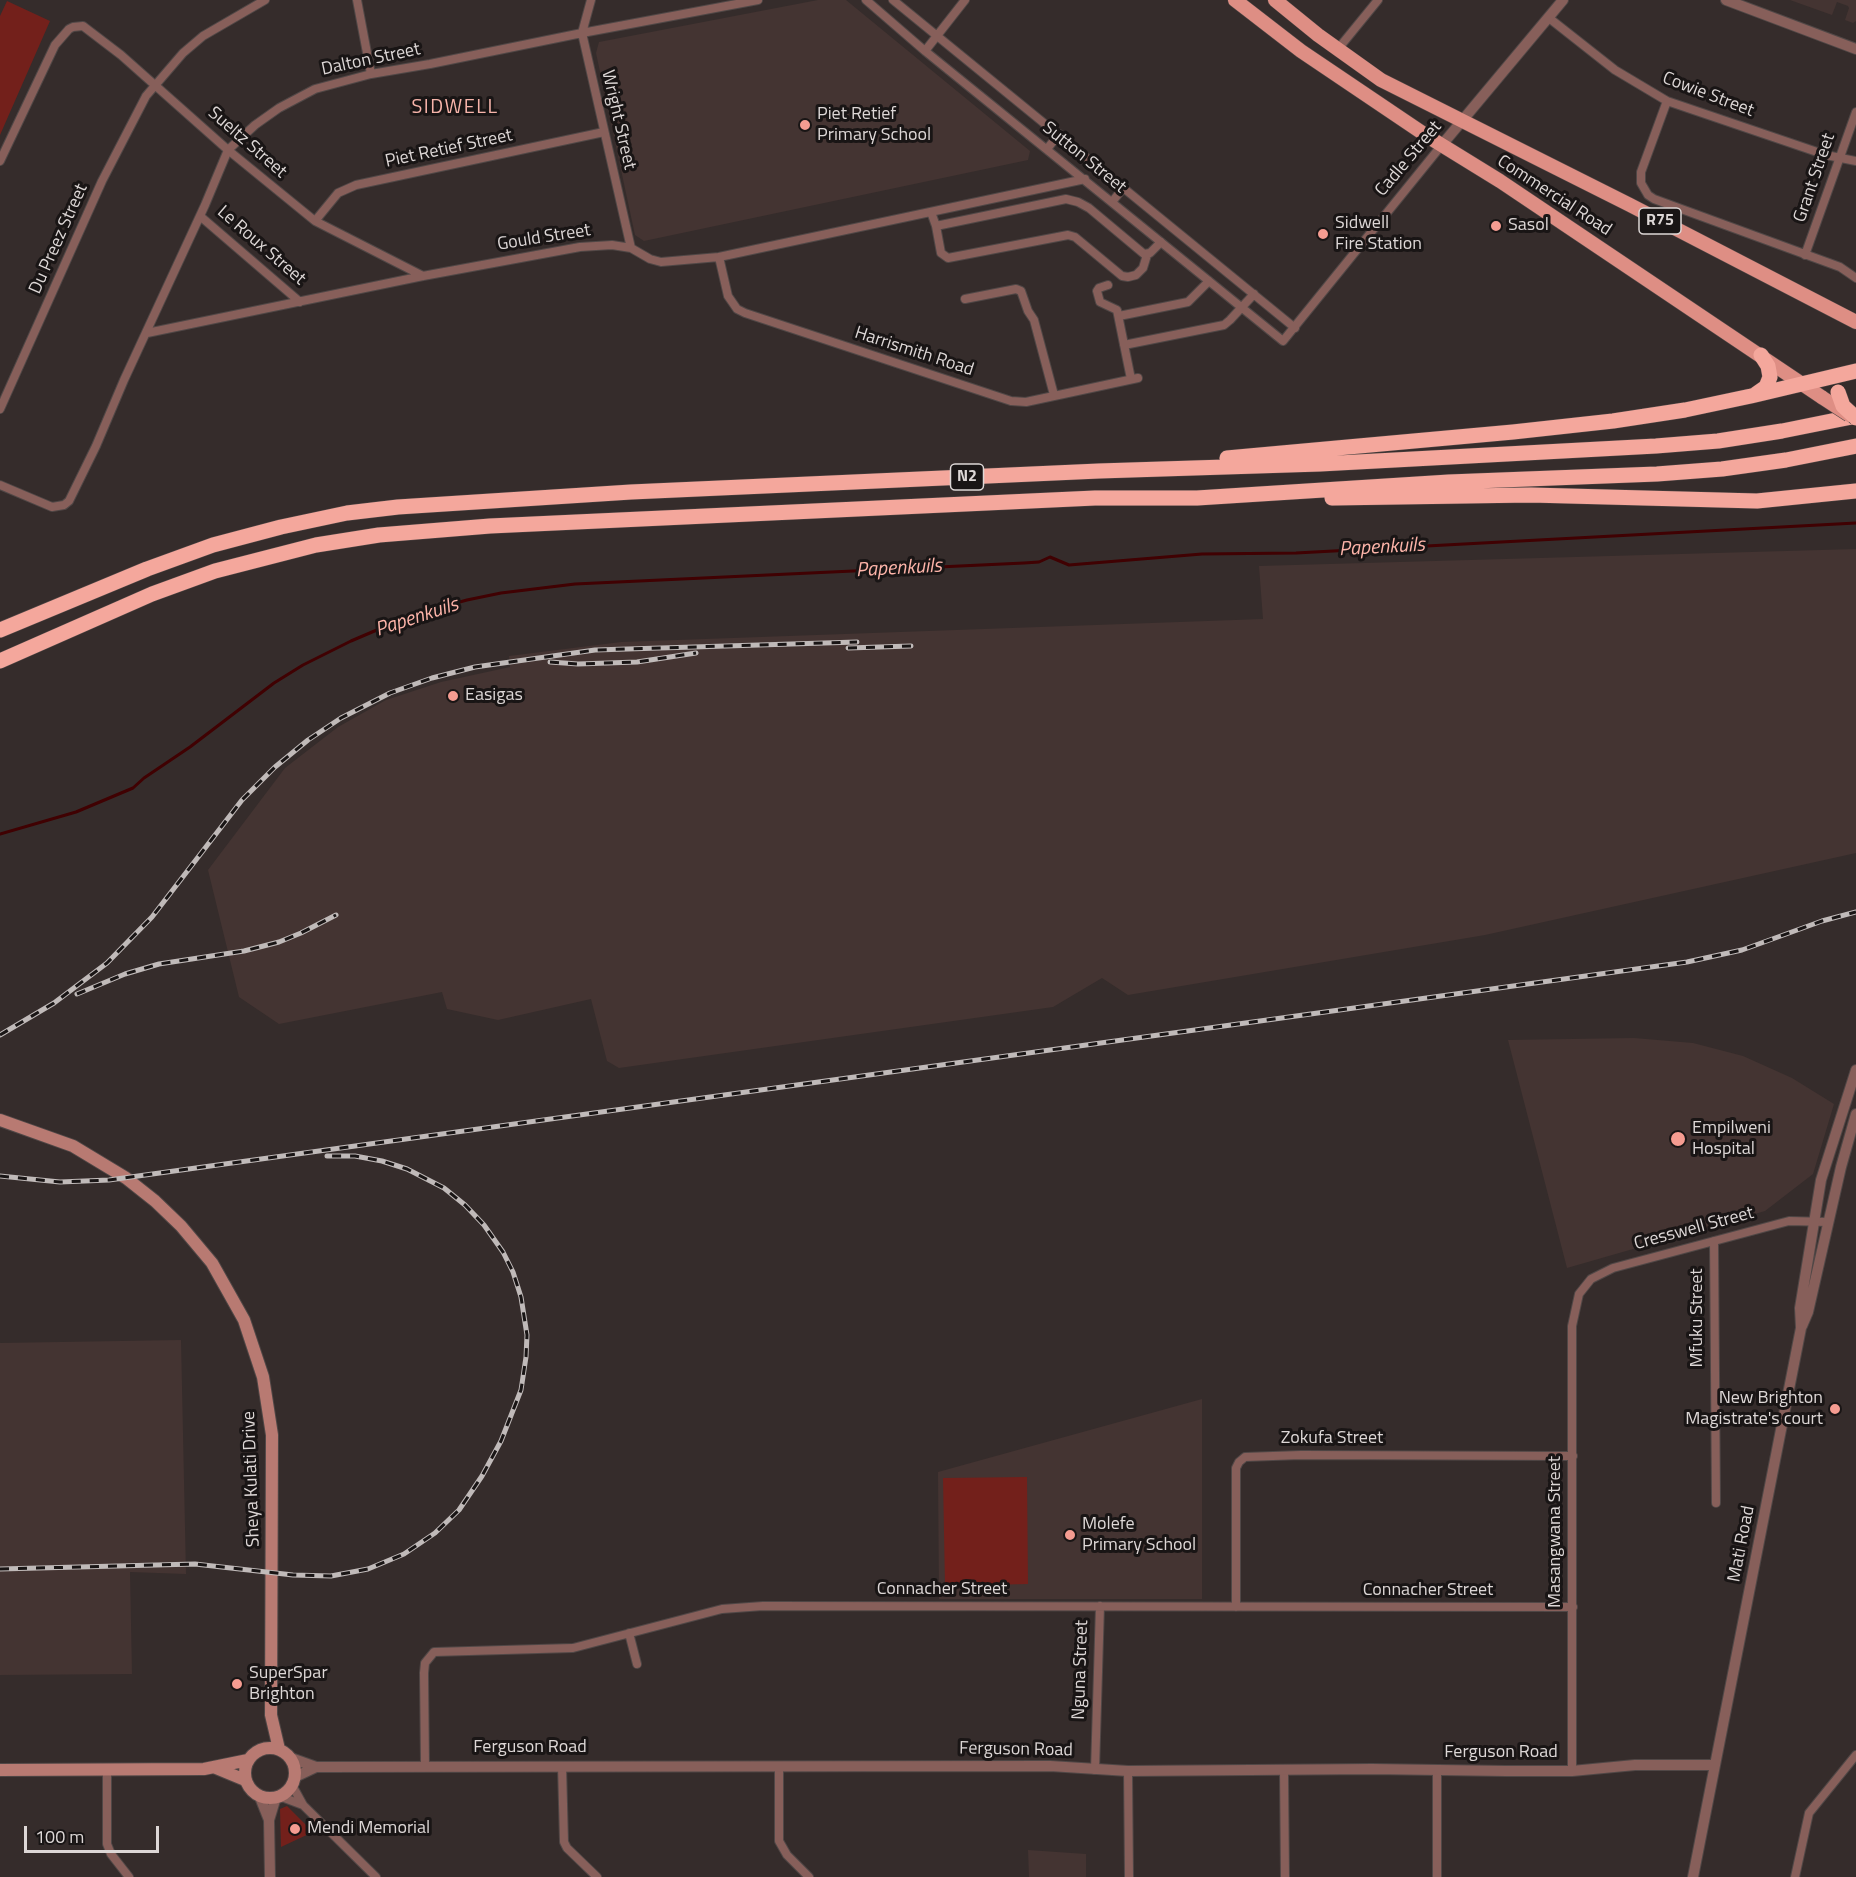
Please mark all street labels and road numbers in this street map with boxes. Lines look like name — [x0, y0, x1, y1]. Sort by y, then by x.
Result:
street label: Dalton Street — [320, 39, 422, 81]
street label: Wright Street — [596, 68, 640, 172]
street label: Cowie Street — [1659, 68, 1757, 122]
street label: Sueltz Street — [203, 103, 291, 183]
street label: Cadle Street — [1371, 117, 1447, 201]
street label: Sutton Street — [1038, 118, 1130, 198]
street label: Piet Retief Street — [383, 125, 515, 173]
street label: Grant Street — [1790, 131, 1840, 225]
street label: Commercial Road — [1493, 151, 1615, 241]
street label: Du Preez Street — [25, 180, 93, 298]
street label: Le Roux Street — [212, 202, 310, 290]
road number: R75 — [1639, 208, 1681, 234]
street label: Gould Street — [496, 220, 592, 256]
street label: Harrismith Road — [852, 323, 976, 381]
road number: N2 — [950, 464, 984, 490]
street label: Cresswell Street — [1632, 1203, 1756, 1255]
street label: Mfuku Street — [1687, 1268, 1709, 1368]
street label: Sheya Kulati Drive — [239, 1411, 265, 1547]
street label: Zokufa Street — [1281, 1428, 1383, 1450]
street label: Masangwana Street — [1545, 1456, 1567, 1608]
street label: Mati Road — [1724, 1504, 1760, 1584]
street label: Connacher Street — [877, 1579, 1007, 1601]
street label: Connacher Street — [1363, 1580, 1493, 1602]
street label: Nguna Street — [1068, 1620, 1094, 1720]
street label: Ferguson Road — [473, 1737, 587, 1759]
street label: Ferguson Road — [959, 1738, 1073, 1762]
street label: Ferguson Road — [1444, 1742, 1558, 1764]

